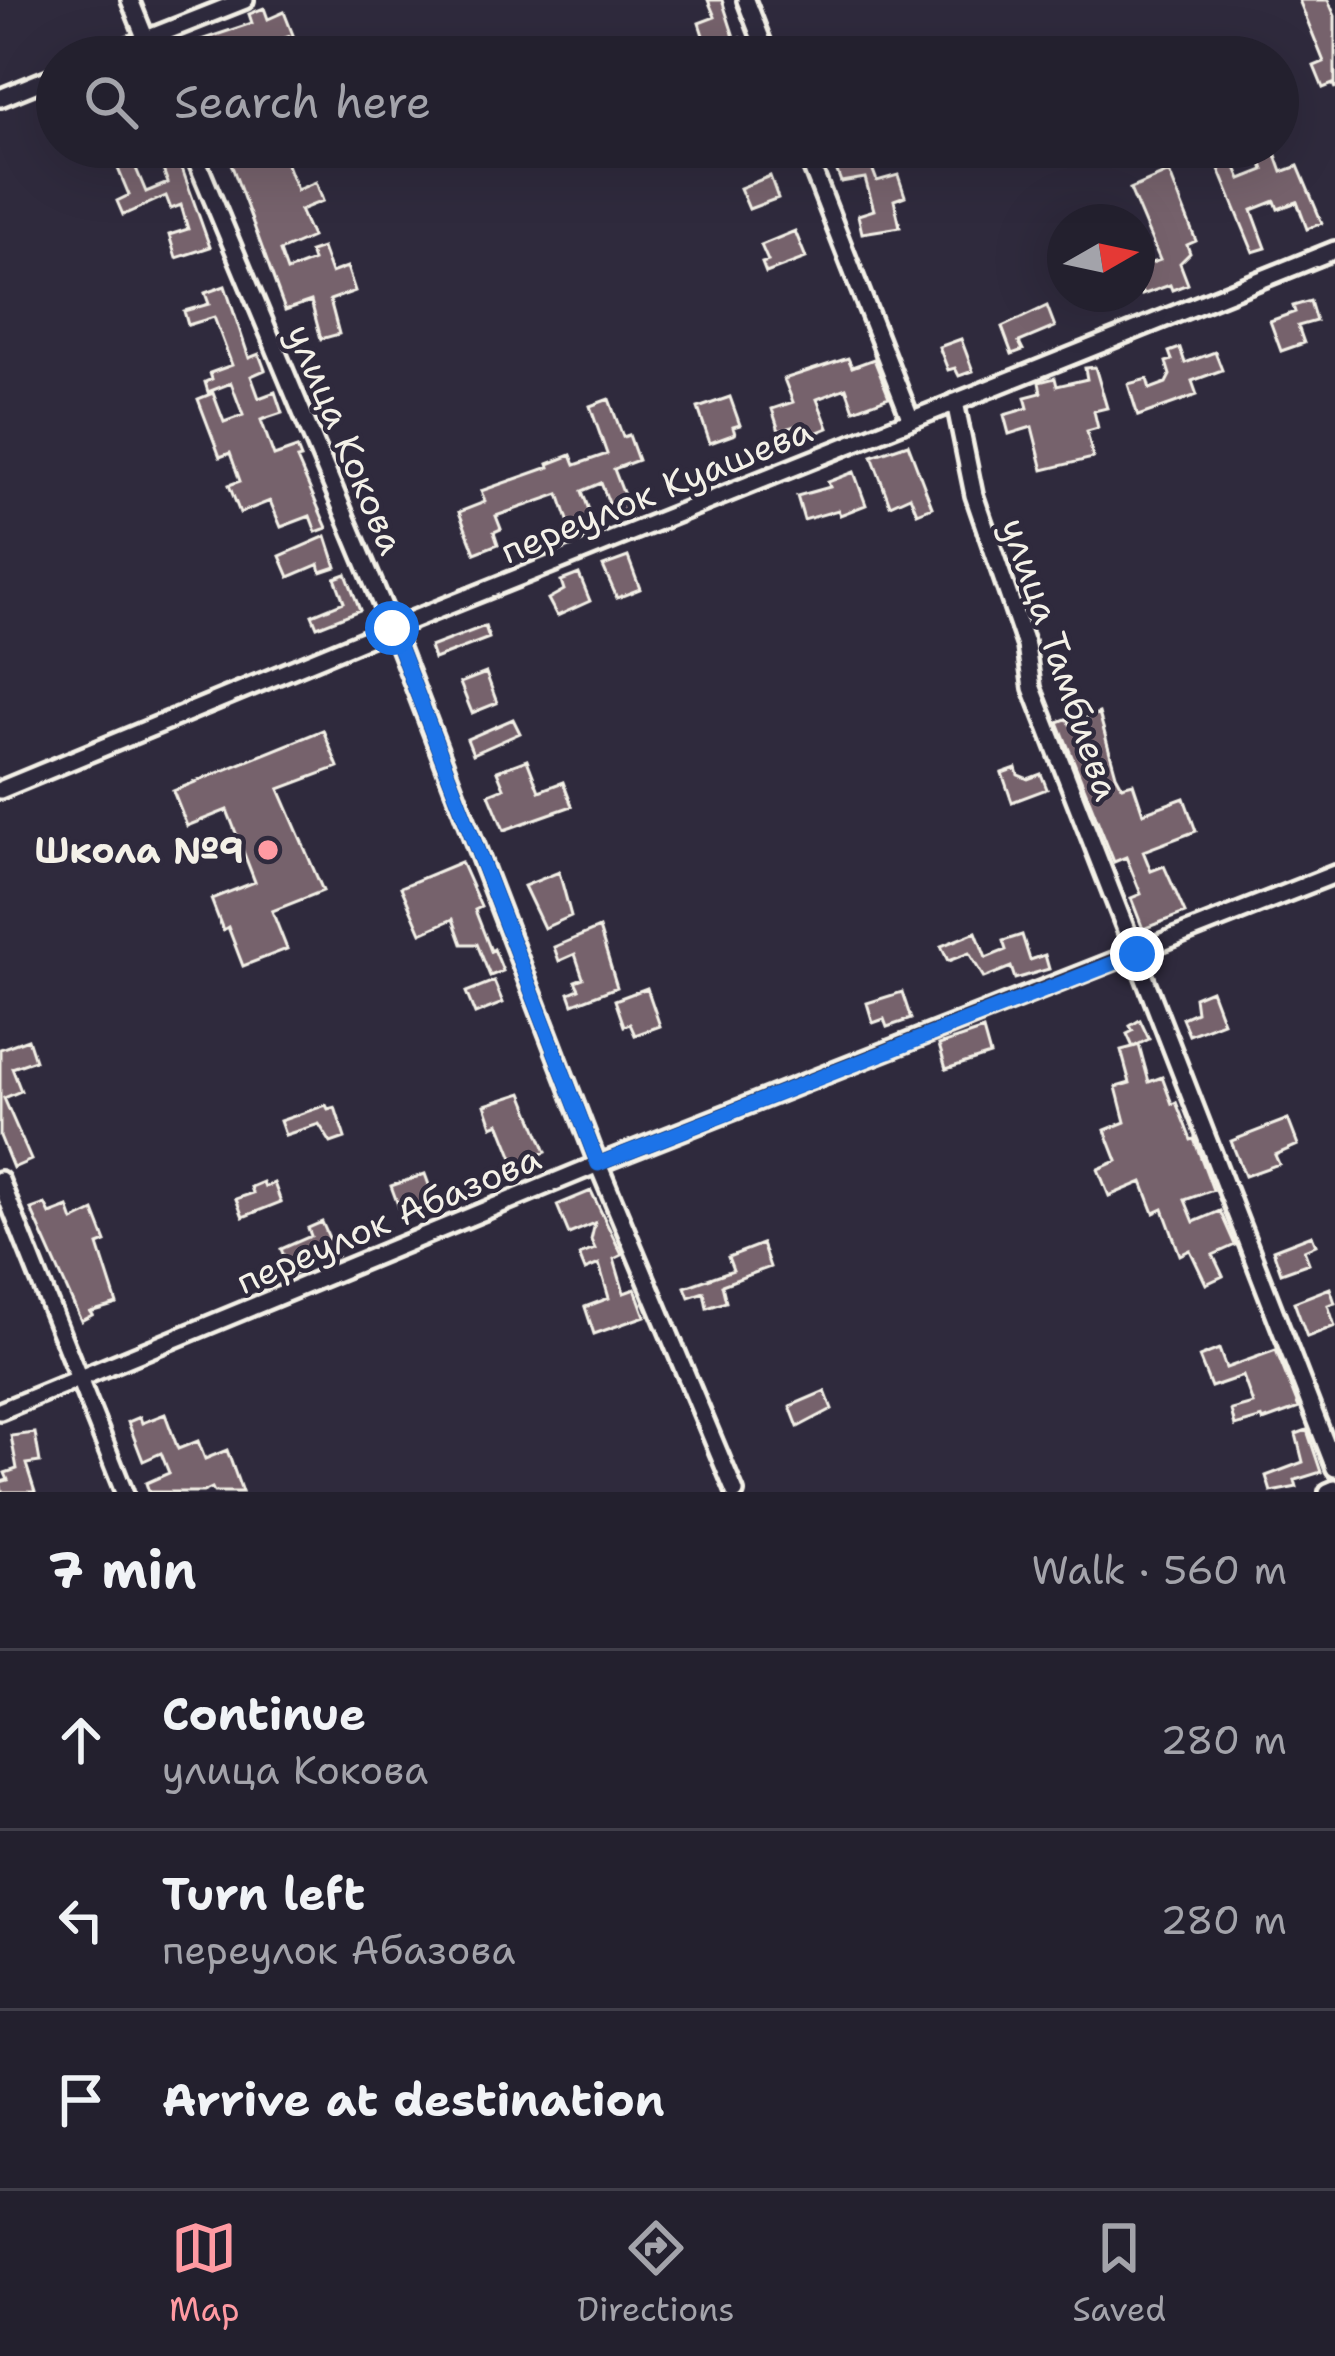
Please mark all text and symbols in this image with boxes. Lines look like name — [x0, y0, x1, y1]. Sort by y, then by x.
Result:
search box — [36, 36, 1299, 168]
icon: search — [78, 69, 144, 135]
text: Search here — [174, 72, 431, 132]
north arrow — [1047, 204, 1155, 312]
street label: улица Кокова — [275, 317, 416, 562]
street label: переулок Куашева — [493, 406, 819, 575]
street label: улица Тамбиева — [989, 512, 1132, 807]
route start — [365, 601, 419, 655]
place label: Школа №9 — [34, 826, 244, 875]
marker: Школа №9 — [255, 837, 281, 863]
route end — [1110, 927, 1164, 981]
street label: переулок Абазова — [228, 1133, 548, 1306]
text: 7 min — [48, 1536, 197, 1604]
text: Walk · 560 m — [1031, 1544, 1287, 1596]
text: Continue — [162, 1684, 366, 1744]
icon: ahead — [48, 1707, 114, 1773]
text: 280 m — [1160, 1714, 1287, 1766]
text: улица Кокова — [162, 1744, 428, 1796]
text: Turn left — [162, 1864, 365, 1924]
icon: left — [48, 1887, 114, 1953]
text: 280 m — [1160, 1894, 1287, 1946]
text: переулок Абазова — [162, 1924, 515, 1976]
icon: arrive — [48, 2067, 114, 2133]
text: Arrive at destination — [162, 2070, 665, 2130]
tab: Map — [169, 2215, 240, 2332]
tab: Directions — [577, 2215, 735, 2332]
tab: Saved — [1072, 2215, 1166, 2332]

